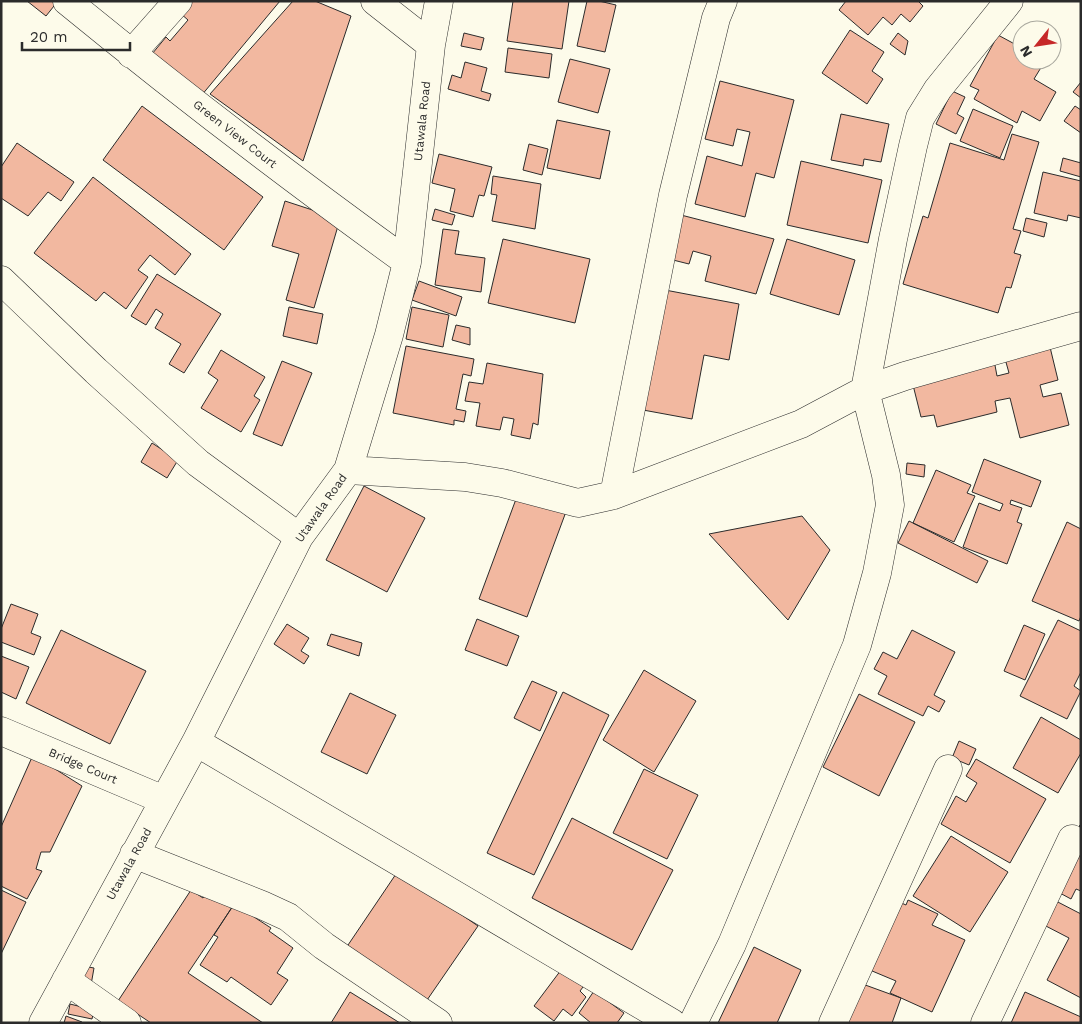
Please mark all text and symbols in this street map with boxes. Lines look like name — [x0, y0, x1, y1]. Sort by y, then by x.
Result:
scale bar — [22, 20, 130, 52]
north arrow — [1012, 20, 1062, 70]
text: 20 m — [30, 28, 68, 46]
text: N — [1016, 43, 1035, 60]
street label: Utawala Road — [411, 80, 433, 162]
street label: Green View Court — [190, 97, 280, 171]
street label: Utawala Road — [292, 471, 350, 545]
street label: Bridge Court — [47, 745, 119, 787]
street label: Utawala Road — [103, 825, 155, 903]

